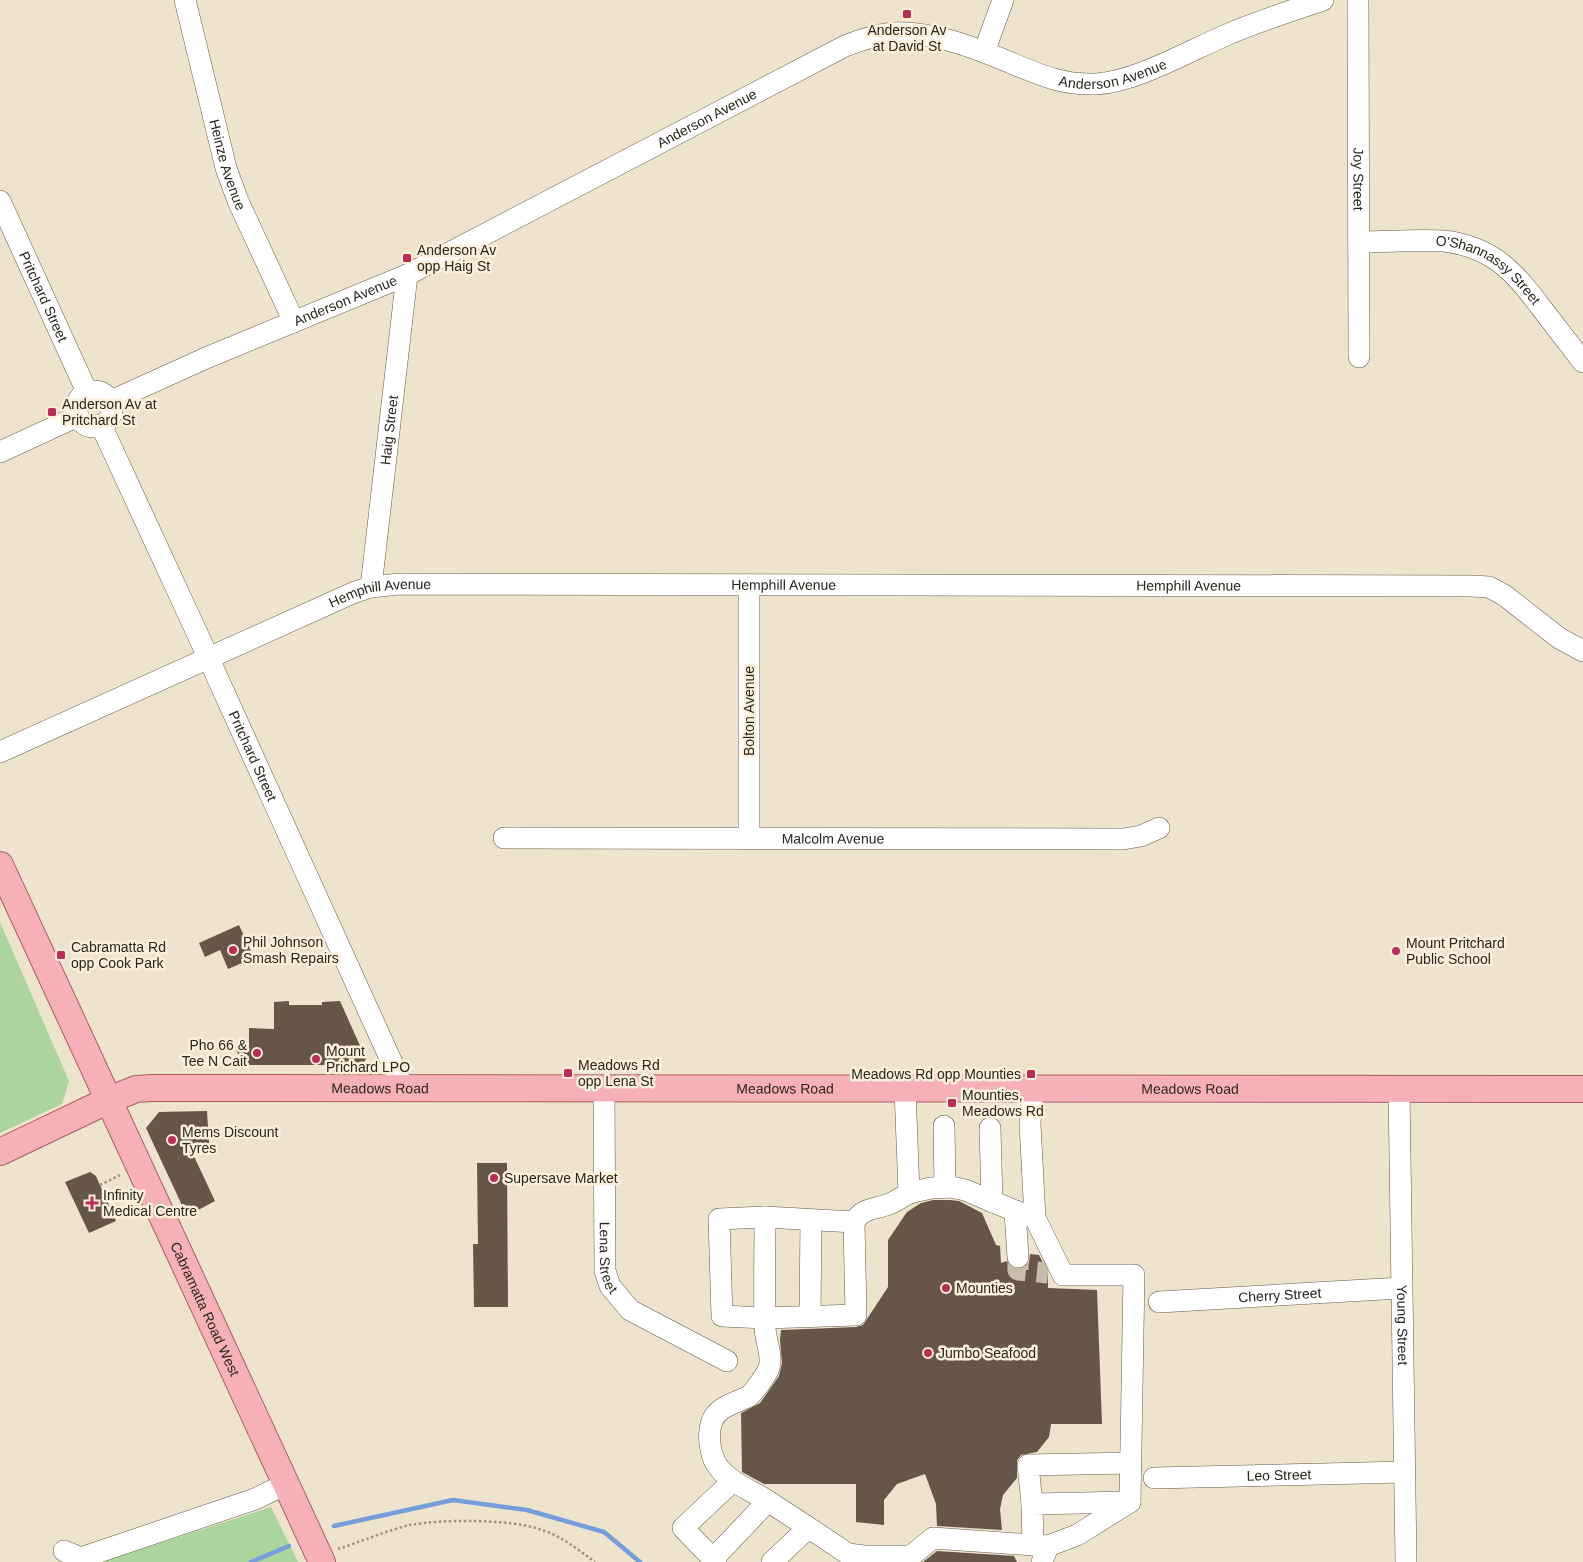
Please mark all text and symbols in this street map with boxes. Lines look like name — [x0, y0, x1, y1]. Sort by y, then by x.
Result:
marker: Anderson Av at David St — [901, 8, 913, 20]
place label: Anderson Av at David St — [867, 22, 947, 54]
street label: Anderson Avenue — [1057, 56, 1169, 92]
street label: Anderson Avenue — [654, 86, 760, 151]
street label: Heinze Avenue — [206, 118, 249, 213]
street label: Joy Street — [1350, 147, 1367, 211]
street label: O'Shannassy Street — [1435, 232, 1544, 308]
place label: Anderson Av opp Haig St — [417, 242, 496, 274]
street label: Pritchard Street — [16, 249, 71, 344]
marker: Anderson Av opp Haig St — [401, 252, 413, 264]
street label: Anderson Avenue — [291, 272, 400, 329]
street label: Haig Street — [377, 394, 401, 466]
place label: Anderson Av at Pritchard St — [62, 396, 157, 428]
marker: Anderson Av at Pritchard St — [46, 406, 58, 418]
street label: Hemphill Avenue — [326, 576, 431, 611]
street label: Hemphill Avenue — [731, 577, 836, 593]
street label: Hemphill Avenue — [1136, 577, 1241, 594]
street label: Bolton Avenue — [741, 666, 757, 756]
street label: Pritchard Street — [225, 708, 280, 804]
street label: Malcolm Avenue — [782, 830, 885, 847]
place label: Phil Johnson Smash Repairs — [243, 934, 339, 966]
place label: Mount Pritchard Public School — [1406, 935, 1505, 967]
place label: Cabramatta Rd opp Cook Park — [71, 939, 166, 971]
marker: Phil Johnson Smash Repairs — [227, 944, 239, 956]
marker: Mount Pritchard Public School — [1390, 945, 1402, 957]
marker: Cabramatta Rd opp Cook Park — [55, 949, 67, 961]
place label: Pho 66 & Tee N Cait — [182, 1037, 248, 1069]
place label: Mount Prichard LPO — [326, 1043, 410, 1075]
marker: Pho 66 & Tee N Cait — [251, 1047, 263, 1059]
marker: Mount Prichard LPO — [310, 1053, 322, 1065]
place label: Meadows Rd opp Lena St — [578, 1057, 660, 1089]
place label: Meadows Rd opp Mounties — [851, 1066, 1021, 1082]
marker: Meadows Rd opp Lena St — [562, 1067, 574, 1079]
marker: Meadows Rd opp Mounties — [1025, 1068, 1037, 1080]
street label: Meadows Road — [331, 1080, 429, 1096]
street label: Meadows Road — [736, 1080, 834, 1096]
street label: Meadows Road — [1141, 1081, 1239, 1097]
place label: Mounties, Meadows Rd — [962, 1087, 1044, 1119]
marker: Mounties, Meadows Rd — [946, 1097, 958, 1109]
place label: Mems Discount Tyres — [182, 1124, 279, 1156]
marker: Mems Discount Tyres — [166, 1134, 178, 1146]
place label: Supersave Market — [504, 1170, 618, 1186]
marker: Supersave Market — [488, 1172, 500, 1184]
place label: Infinity Medical Centre — [103, 1187, 197, 1219]
marker: Infinity Medical Centre — [85, 1196, 99, 1210]
street label: Lena Street — [597, 1222, 621, 1297]
street label: Cabramatta Road West — [167, 1239, 243, 1379]
place label: Mounties — [956, 1280, 1013, 1296]
marker: Mounties — [940, 1282, 952, 1294]
street label: Cherry Street — [1238, 1285, 1322, 1305]
street label: Young Street — [1394, 1285, 1411, 1365]
place label: Jumbo Seafood — [938, 1345, 1036, 1361]
marker: Jumbo Seafood — [922, 1347, 934, 1359]
street label: Leo Street — [1246, 1466, 1312, 1484]

